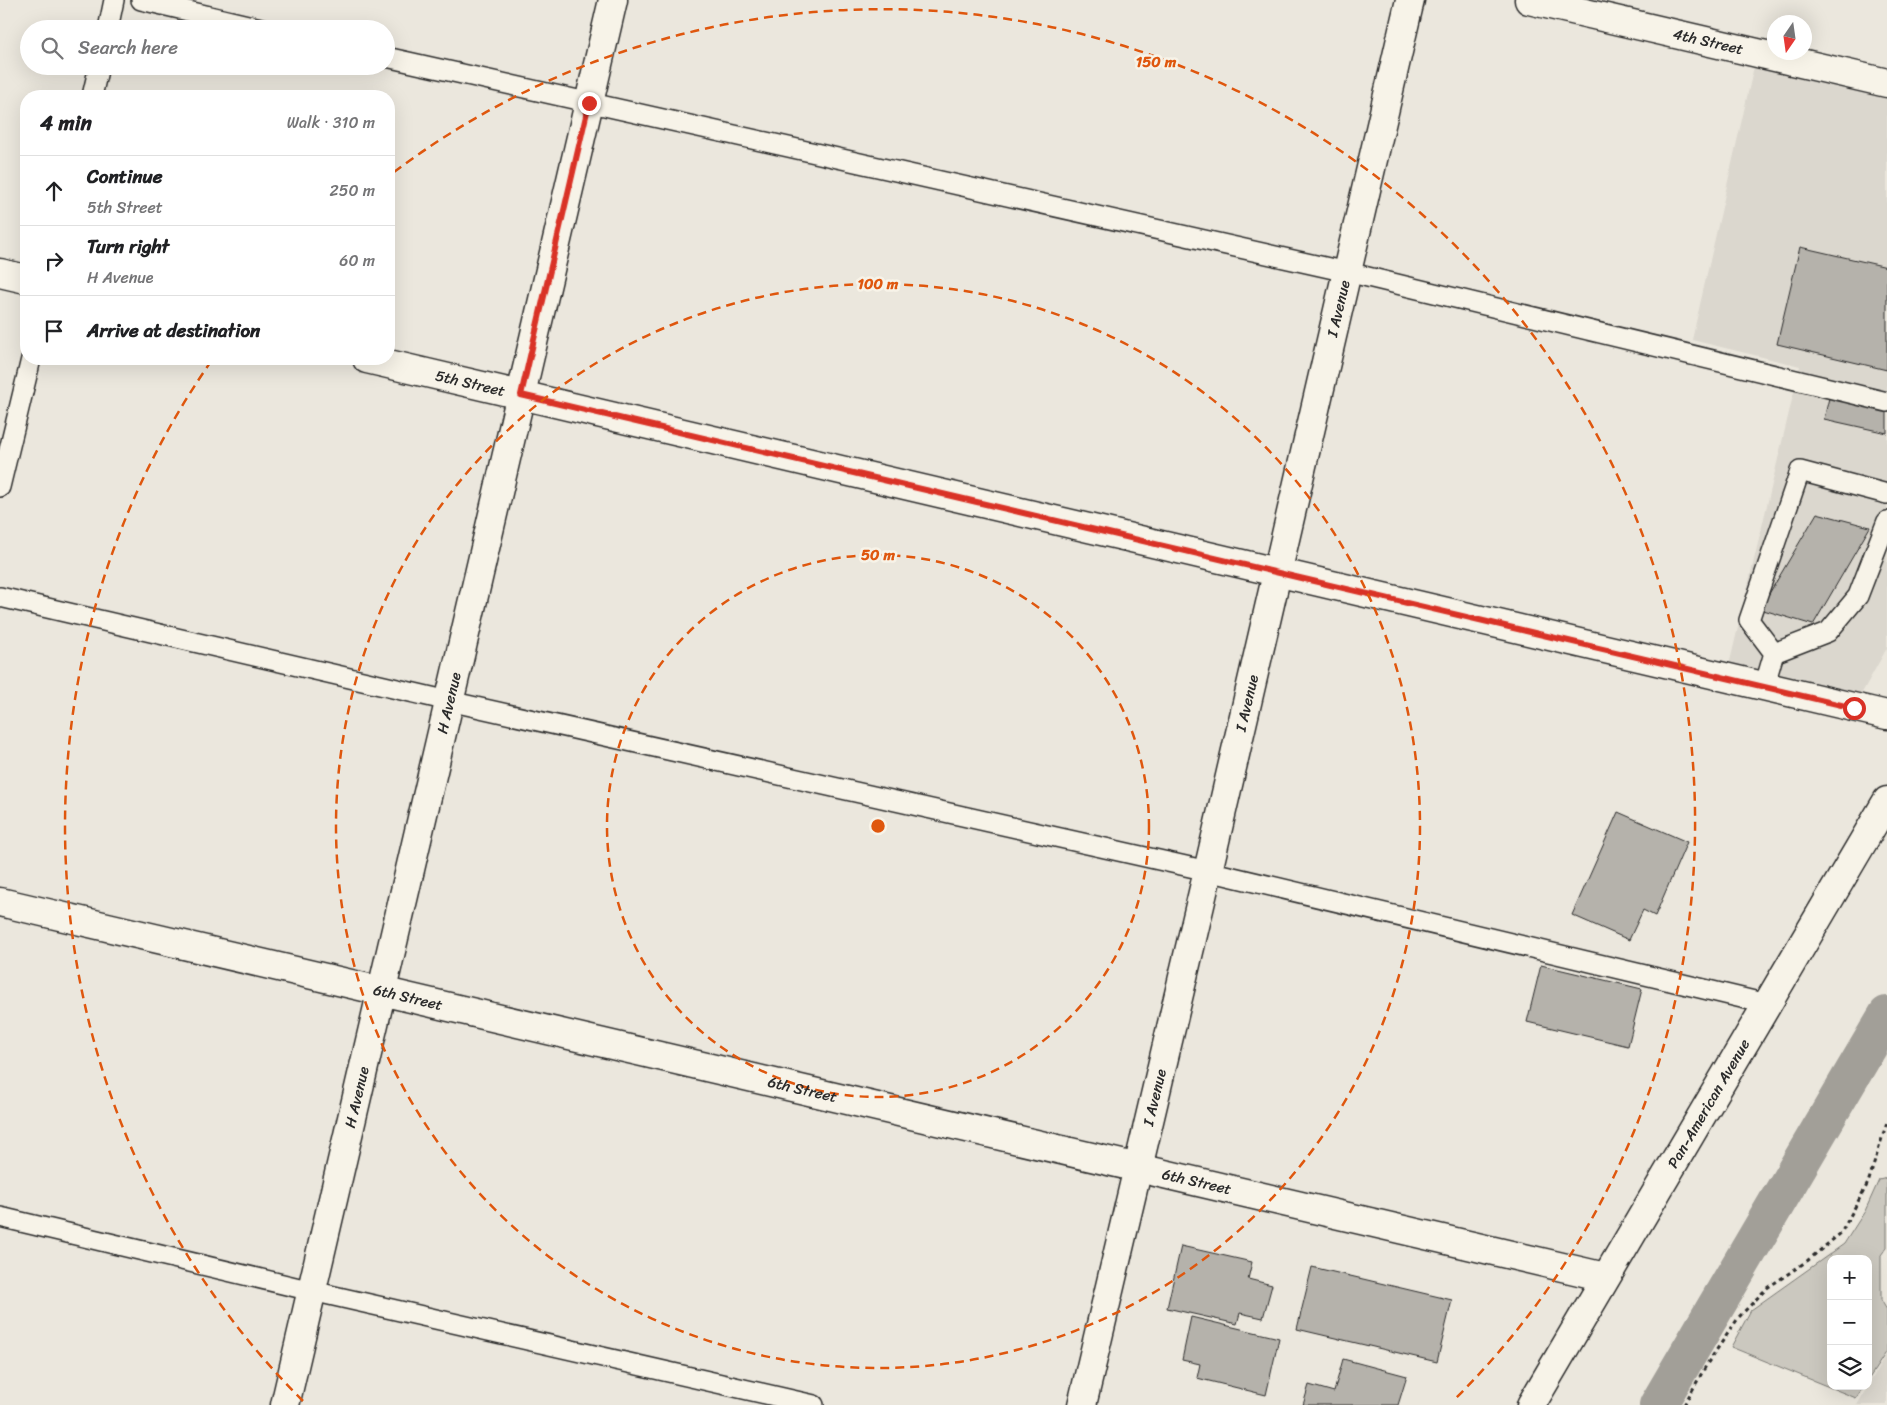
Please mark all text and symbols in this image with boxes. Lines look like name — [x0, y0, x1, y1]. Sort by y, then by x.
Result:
north arrow — [1767, 15, 1812, 60]
search box — [20, 20, 395, 75]
street label: 4th Street — [1671, 21, 1746, 62]
text: Search here — [78, 31, 178, 64]
icon: search — [38, 34, 66, 62]
text: 150 m — [1136, 49, 1177, 75]
route end — [578, 92, 601, 115]
text: 4 min — [40, 104, 92, 142]
text: Walk · 310 m — [287, 108, 375, 137]
text: Continue — [87, 160, 163, 193]
text: 250 m — [329, 176, 375, 205]
icon: ahead — [40, 177, 68, 205]
text: 5th Street — [87, 193, 163, 222]
text: Turn right — [87, 230, 169, 263]
text: 60 m — [339, 246, 375, 275]
icon: right — [40, 247, 68, 275]
text: H Avenue — [87, 263, 154, 292]
text: 100 m — [858, 271, 899, 297]
street label: I Avenue — [1319, 278, 1358, 341]
text: Arrive at destination — [87, 314, 260, 347]
icon: arrive — [40, 317, 68, 345]
street label: 5th Street — [433, 362, 508, 404]
text: 50 m — [861, 542, 896, 568]
street label: H Avenue — [429, 670, 469, 736]
street label: I Avenue — [1228, 672, 1266, 735]
route start — [1843, 697, 1866, 720]
centre of rings — [869, 817, 887, 835]
street label: 6th Street — [371, 977, 446, 1018]
street label: Pan-American Avenue — [1660, 1034, 1757, 1173]
street label: H Avenue — [337, 1064, 377, 1131]
street label: I Avenue — [1135, 1066, 1174, 1129]
street label: 6th Street — [765, 1069, 840, 1110]
street label: 6th Street — [1159, 1161, 1234, 1202]
map controls — [1827, 1255, 1872, 1390]
button: + — [1827, 1255, 1872, 1300]
button: − — [1827, 1300, 1872, 1345]
button: layers — [1827, 1345, 1872, 1390]

